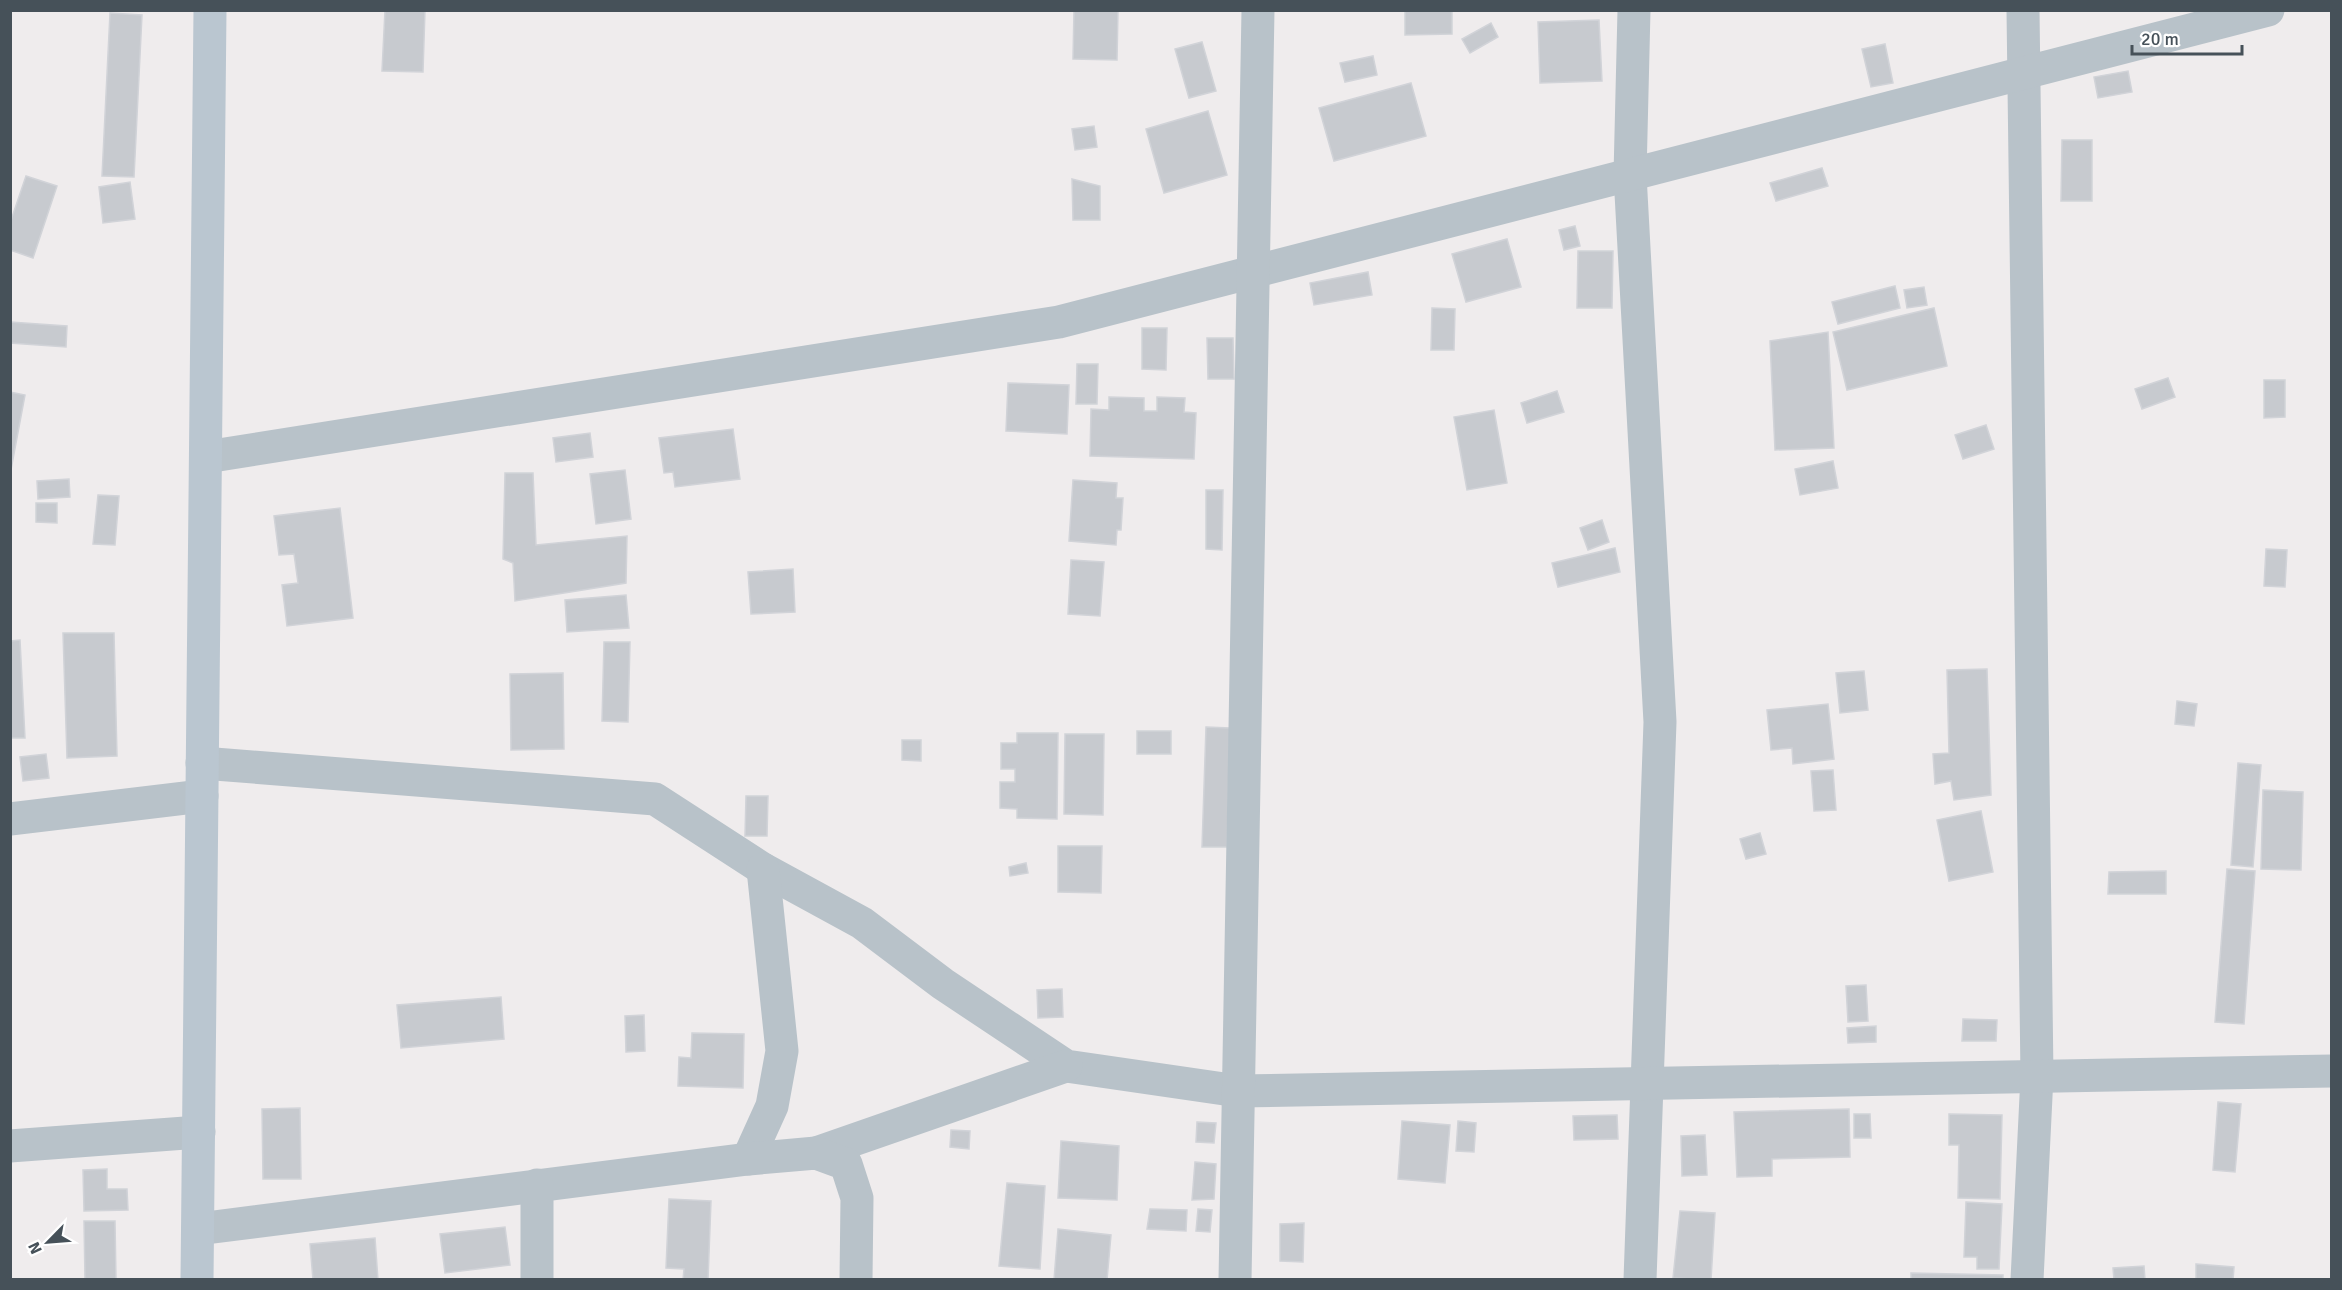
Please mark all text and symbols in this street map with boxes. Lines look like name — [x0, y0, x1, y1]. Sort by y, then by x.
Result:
scale bar — [2132, 18, 2242, 56]
text: 20 m — [2141, 28, 2179, 50]
north arrow — [18, 1212, 78, 1272]
text: N — [24, 1239, 47, 1257]

